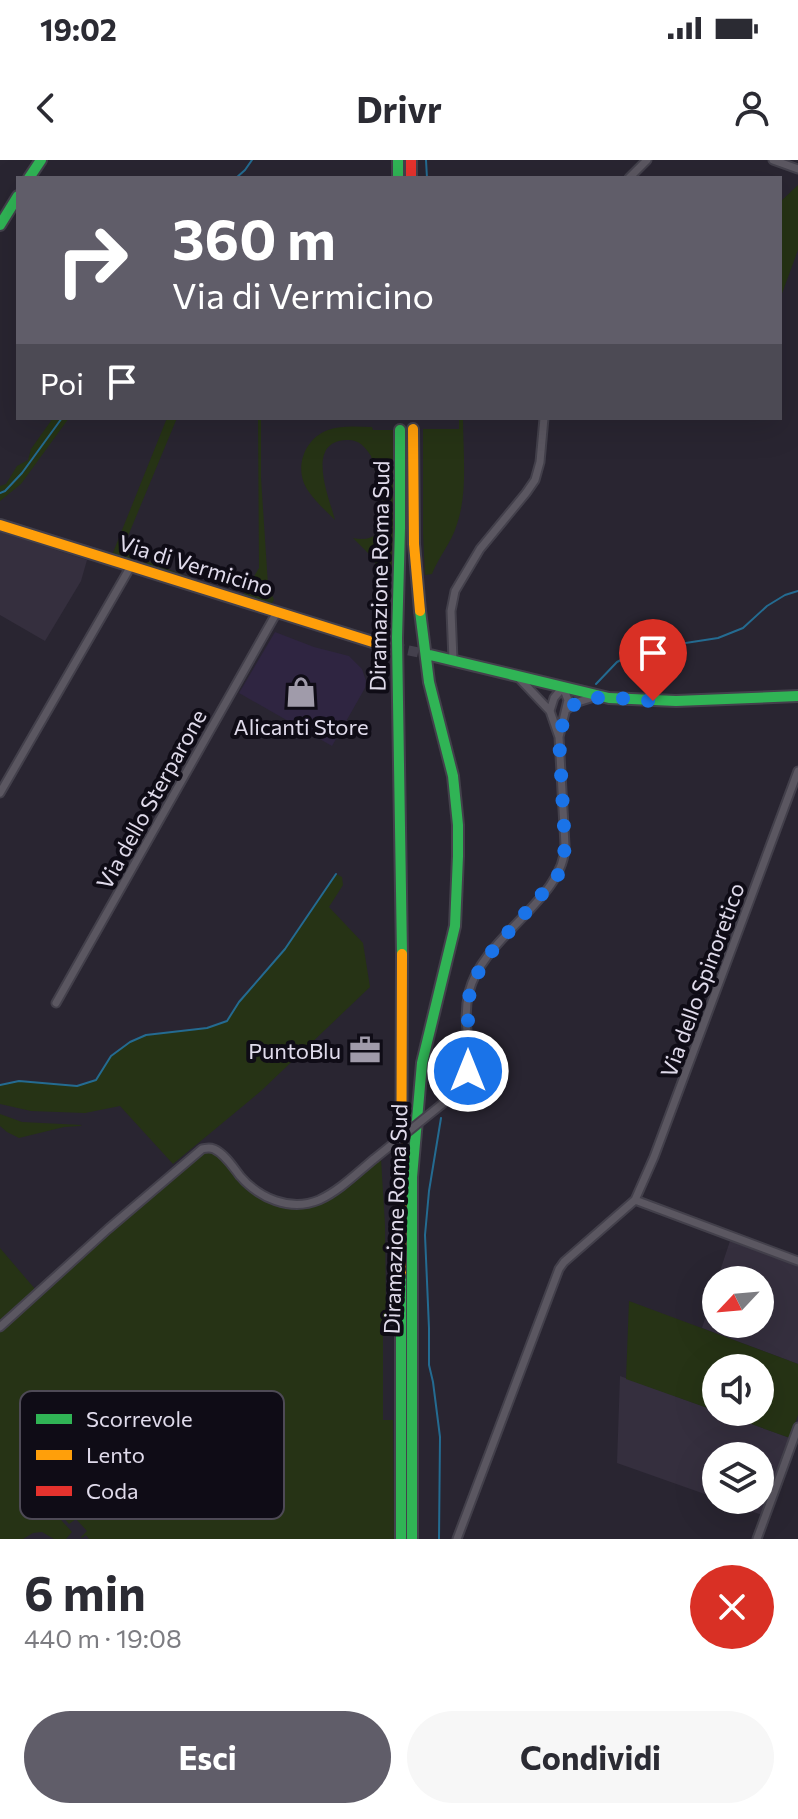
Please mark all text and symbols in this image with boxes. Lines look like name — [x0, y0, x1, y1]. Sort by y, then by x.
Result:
text: 19:02 — [40, 10, 117, 47]
icon: back — [24, 86, 68, 130]
text: Drivr — [356, 86, 442, 130]
icon: person — [730, 86, 774, 130]
text: 360 m — [172, 203, 336, 272]
icon: right — [40, 208, 144, 312]
text: Via di Vermicino — [172, 272, 434, 316]
icon: arrive — [100, 360, 144, 404]
text: Poi — [40, 364, 84, 401]
street label: Diramazione Roma Sud — [363, 460, 395, 692]
street label: Via di Vermicino — [115, 529, 277, 601]
pin — [619, 619, 687, 701]
icon: arrive — [631, 631, 675, 675]
shop icon: Alicanti Store — [284, 675, 318, 709]
street label: Via dello Sterparone — [90, 704, 212, 894]
place label: Alicanti Store — [233, 713, 369, 740]
street label: Via dello Spinoretico — [654, 879, 750, 1081]
position arrow — [426, 1029, 510, 1113]
office icon: PuntoBlu — [348, 1033, 382, 1067]
place label: PuntoBlu — [248, 1037, 341, 1064]
street label: Diramazione Roma Sud — [377, 1103, 413, 1335]
north arrow — [702, 1266, 774, 1338]
map controls — [702, 1266, 774, 1514]
button: sound — [702, 1354, 774, 1426]
legend — [20, 1391, 284, 1519]
text: Scorrevole — [86, 1405, 193, 1432]
text: Lento — [86, 1441, 145, 1468]
button: layers — [702, 1442, 774, 1514]
text: Coda — [86, 1477, 138, 1504]
text: 6 min — [24, 1562, 146, 1621]
button: close — [690, 1565, 774, 1649]
text: 440 m · 19:08 — [24, 1622, 182, 1653]
button: Esci — [24, 1711, 391, 1803]
button: Condividi — [407, 1711, 774, 1803]

